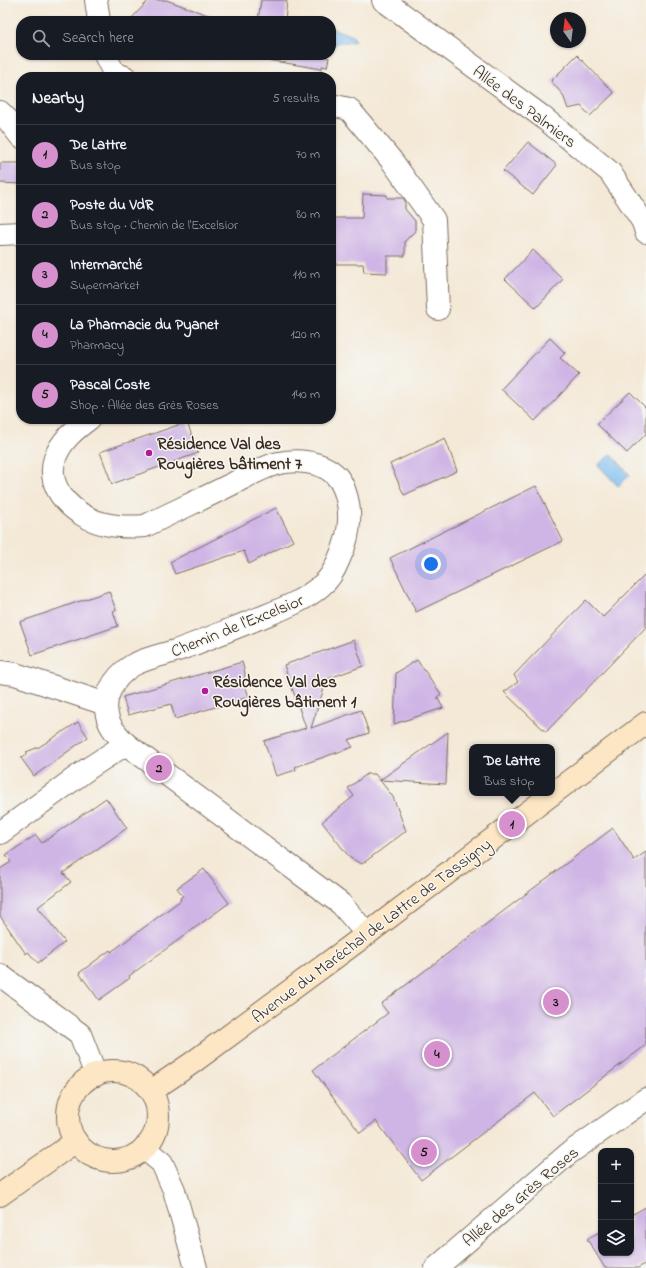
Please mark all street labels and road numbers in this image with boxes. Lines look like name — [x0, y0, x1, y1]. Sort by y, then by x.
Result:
street label: Allée des Palmiers — [467, 60, 581, 155]
street label: Chemin de l'Excelsior — [167, 588, 308, 664]
street label: Avenue du Maréchal de Lattre de Tassigny — [247, 833, 498, 1031]
street label: Allée des Grès Roses — [457, 1141, 585, 1253]

